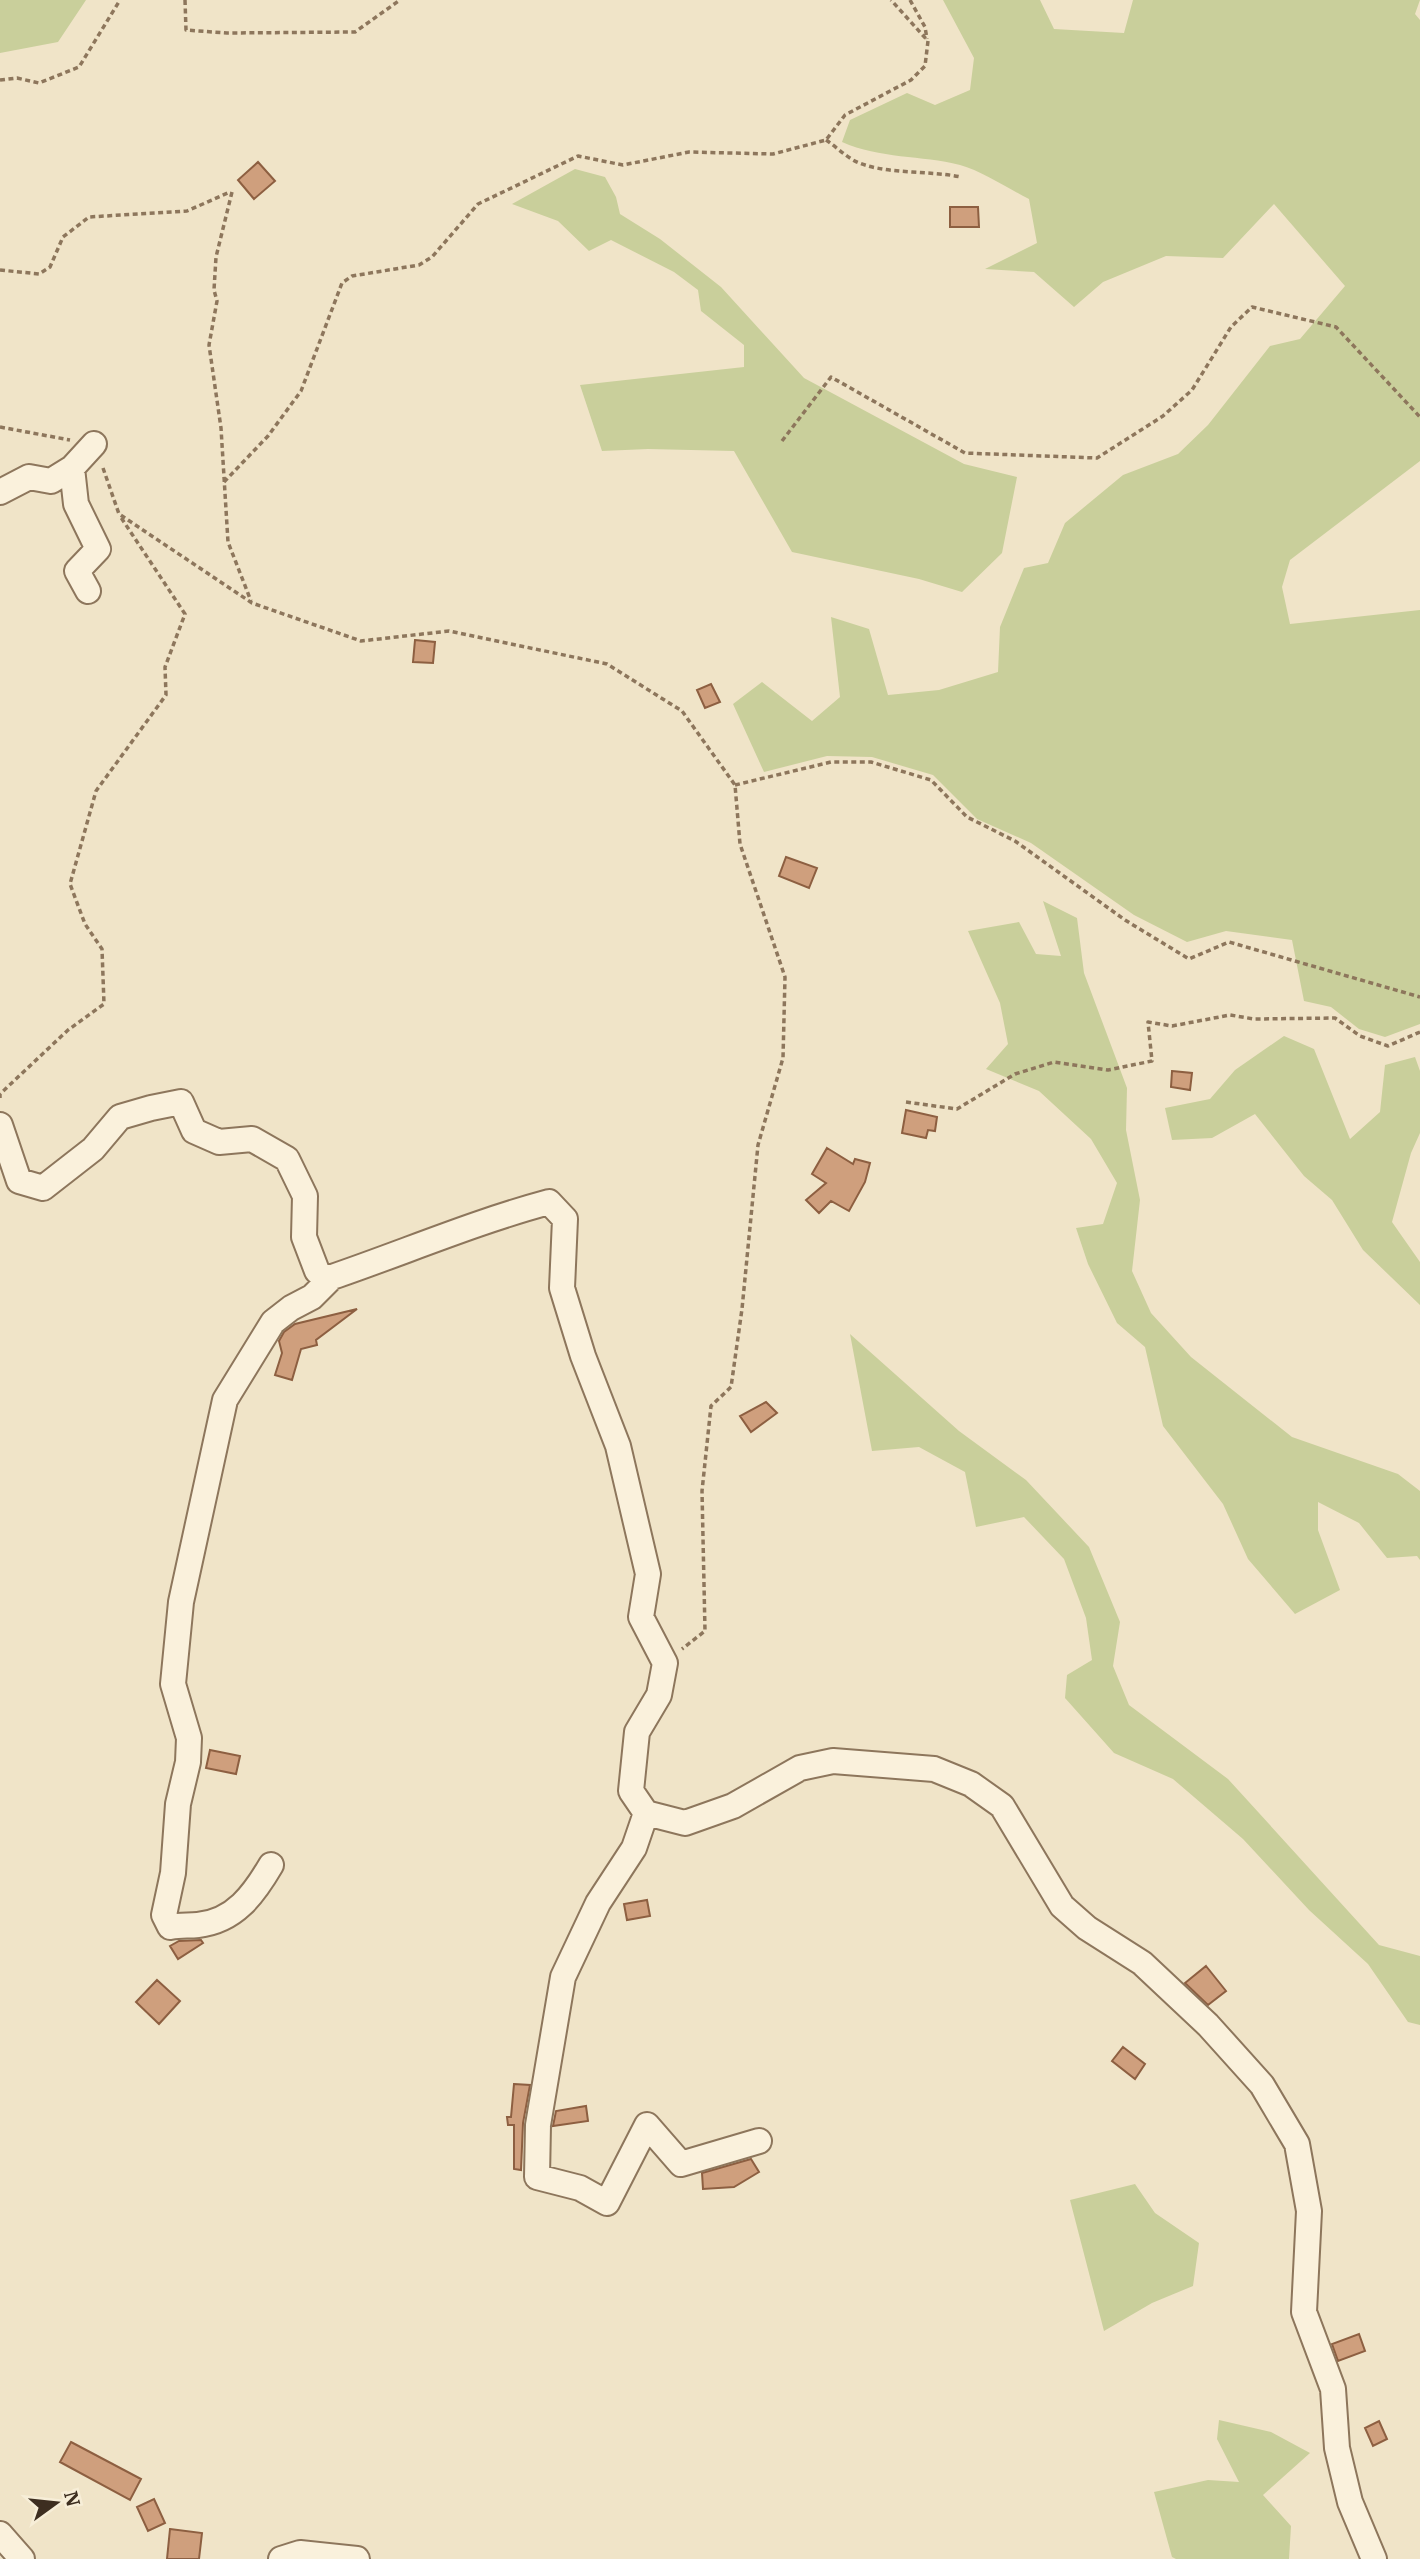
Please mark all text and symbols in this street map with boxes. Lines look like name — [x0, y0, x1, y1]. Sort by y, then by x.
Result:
north arrow — [21, 2468, 91, 2538]
text: N — [59, 2488, 86, 2509]

